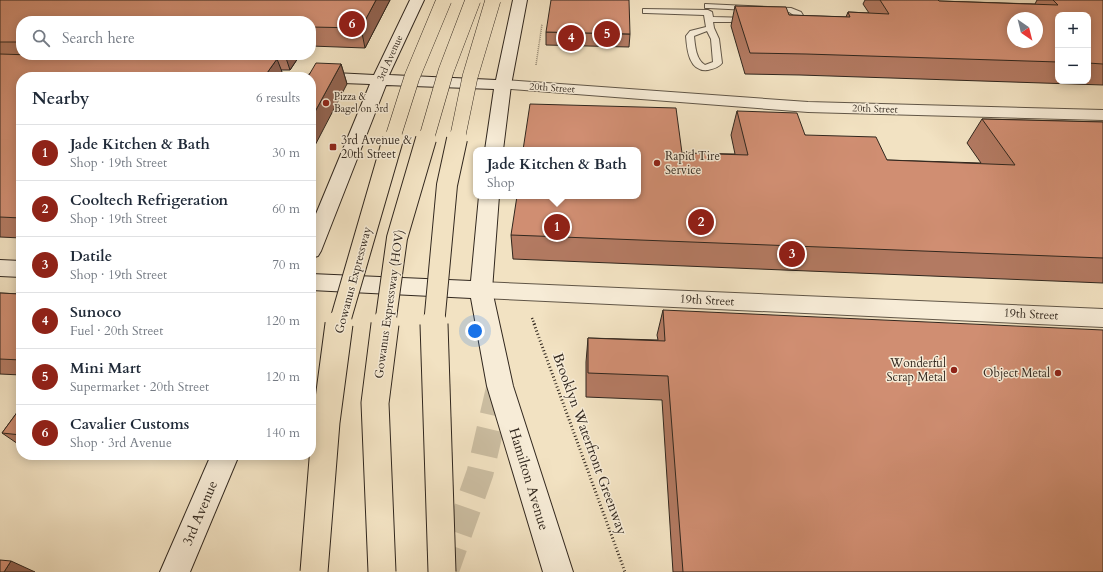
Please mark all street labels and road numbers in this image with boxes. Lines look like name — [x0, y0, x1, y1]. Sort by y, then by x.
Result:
street label: 3rd Avenue — [374, 32, 407, 83]
street label: 20th Street — [529, 79, 576, 97]
street label: 20th Street — [852, 101, 899, 117]
street label: Gowanus Expressway — [331, 224, 375, 335]
street label: Gowanus Expressway (HOV) — [371, 228, 407, 380]
street label: 19th Street — [679, 291, 735, 309]
street label: 19th Street — [1003, 305, 1059, 323]
street label: Brooklyn Waterfront Greenway — [548, 351, 632, 538]
street label: Hamilton Avenue — [504, 425, 554, 533]
street label: 3rd Avenue — [178, 478, 222, 548]

